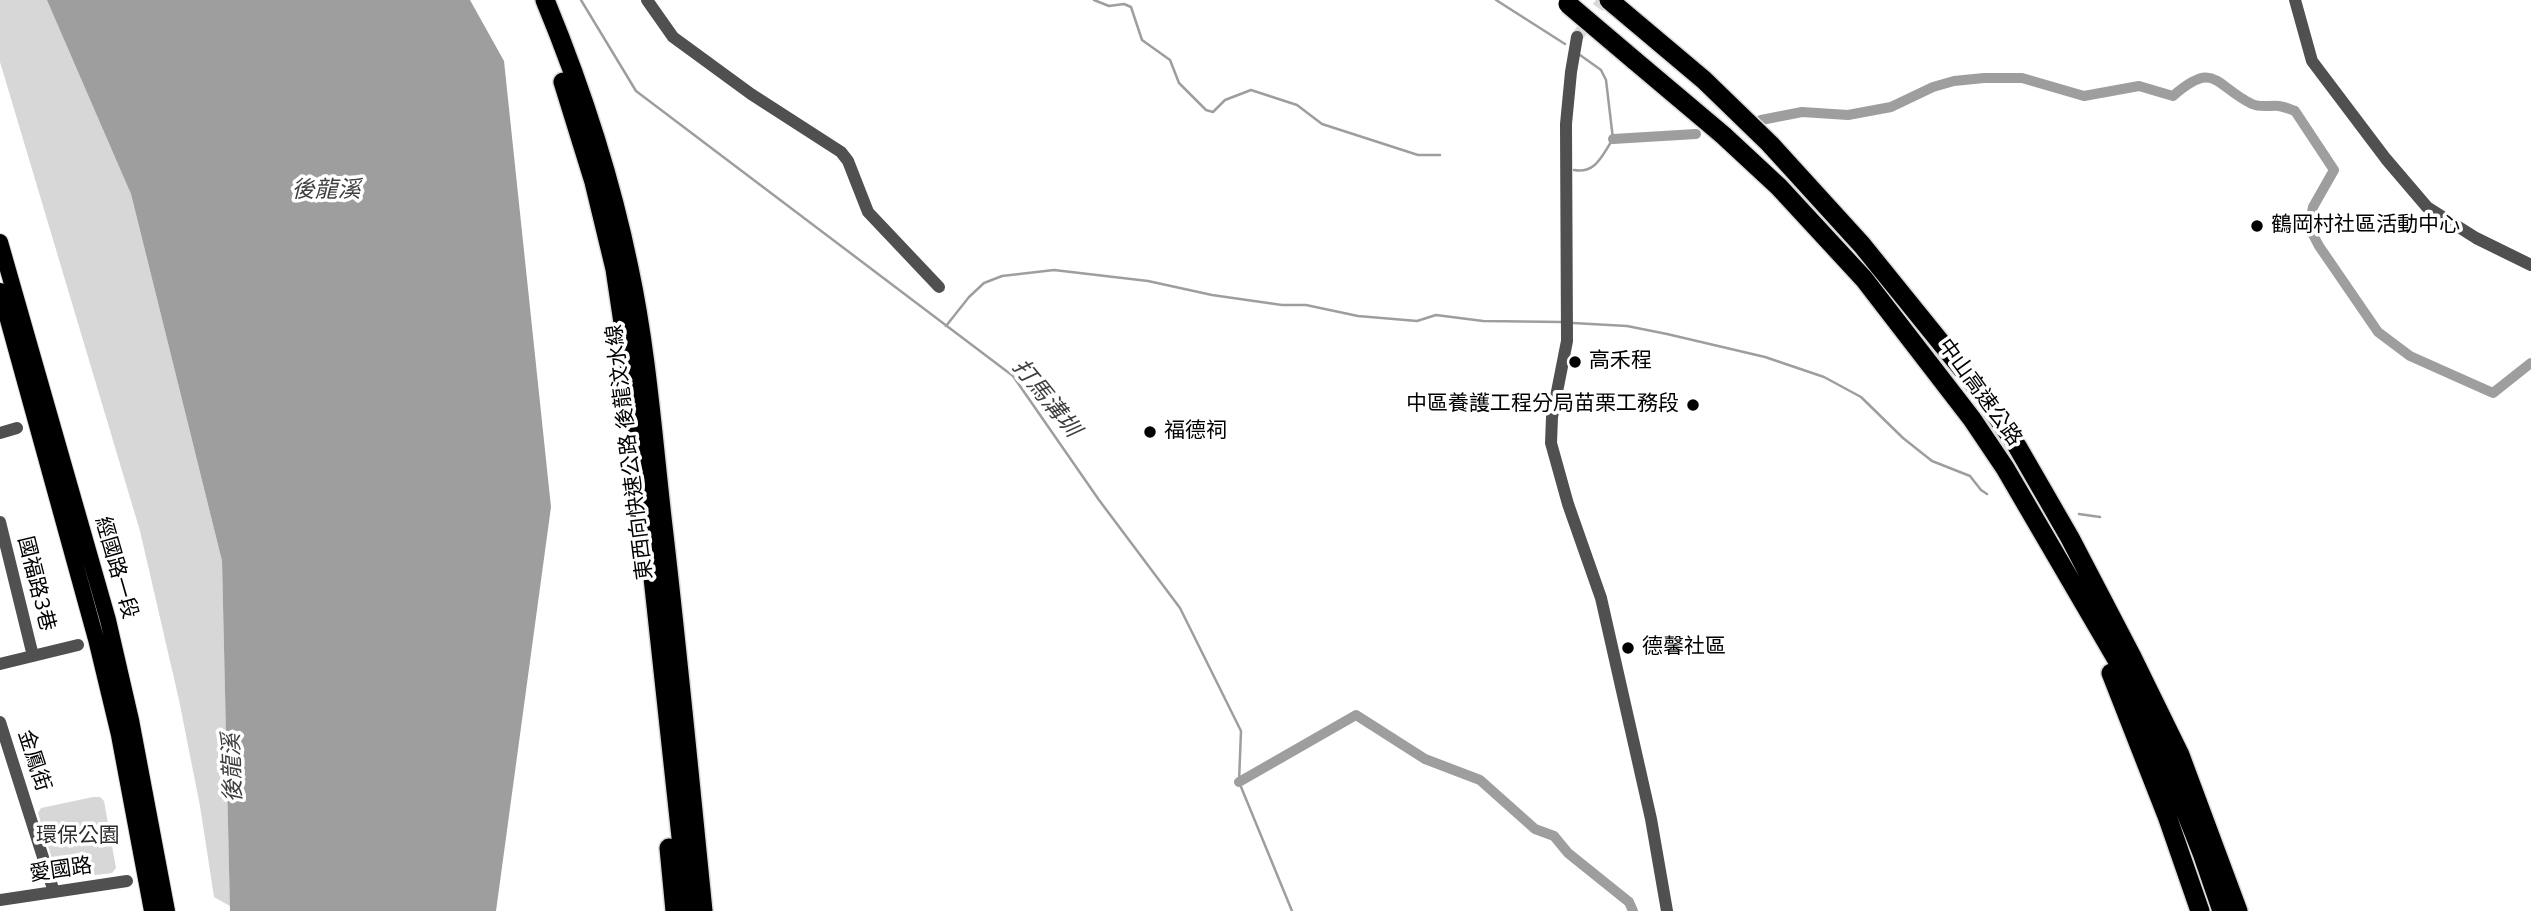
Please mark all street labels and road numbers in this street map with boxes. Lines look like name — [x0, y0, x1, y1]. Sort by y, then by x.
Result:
street label: 東西向快速公路 後龍汶水線 — [603, 323, 659, 581]
street label: 中山高速公路 — [1932, 335, 2026, 451]
street label: 經國路一段 — [88, 514, 142, 622]
street label: 國福路3巷 — [11, 534, 59, 634]
street label: 金鳳街 — [11, 727, 55, 795]
street label: 愛國路 — [28, 854, 94, 888]

